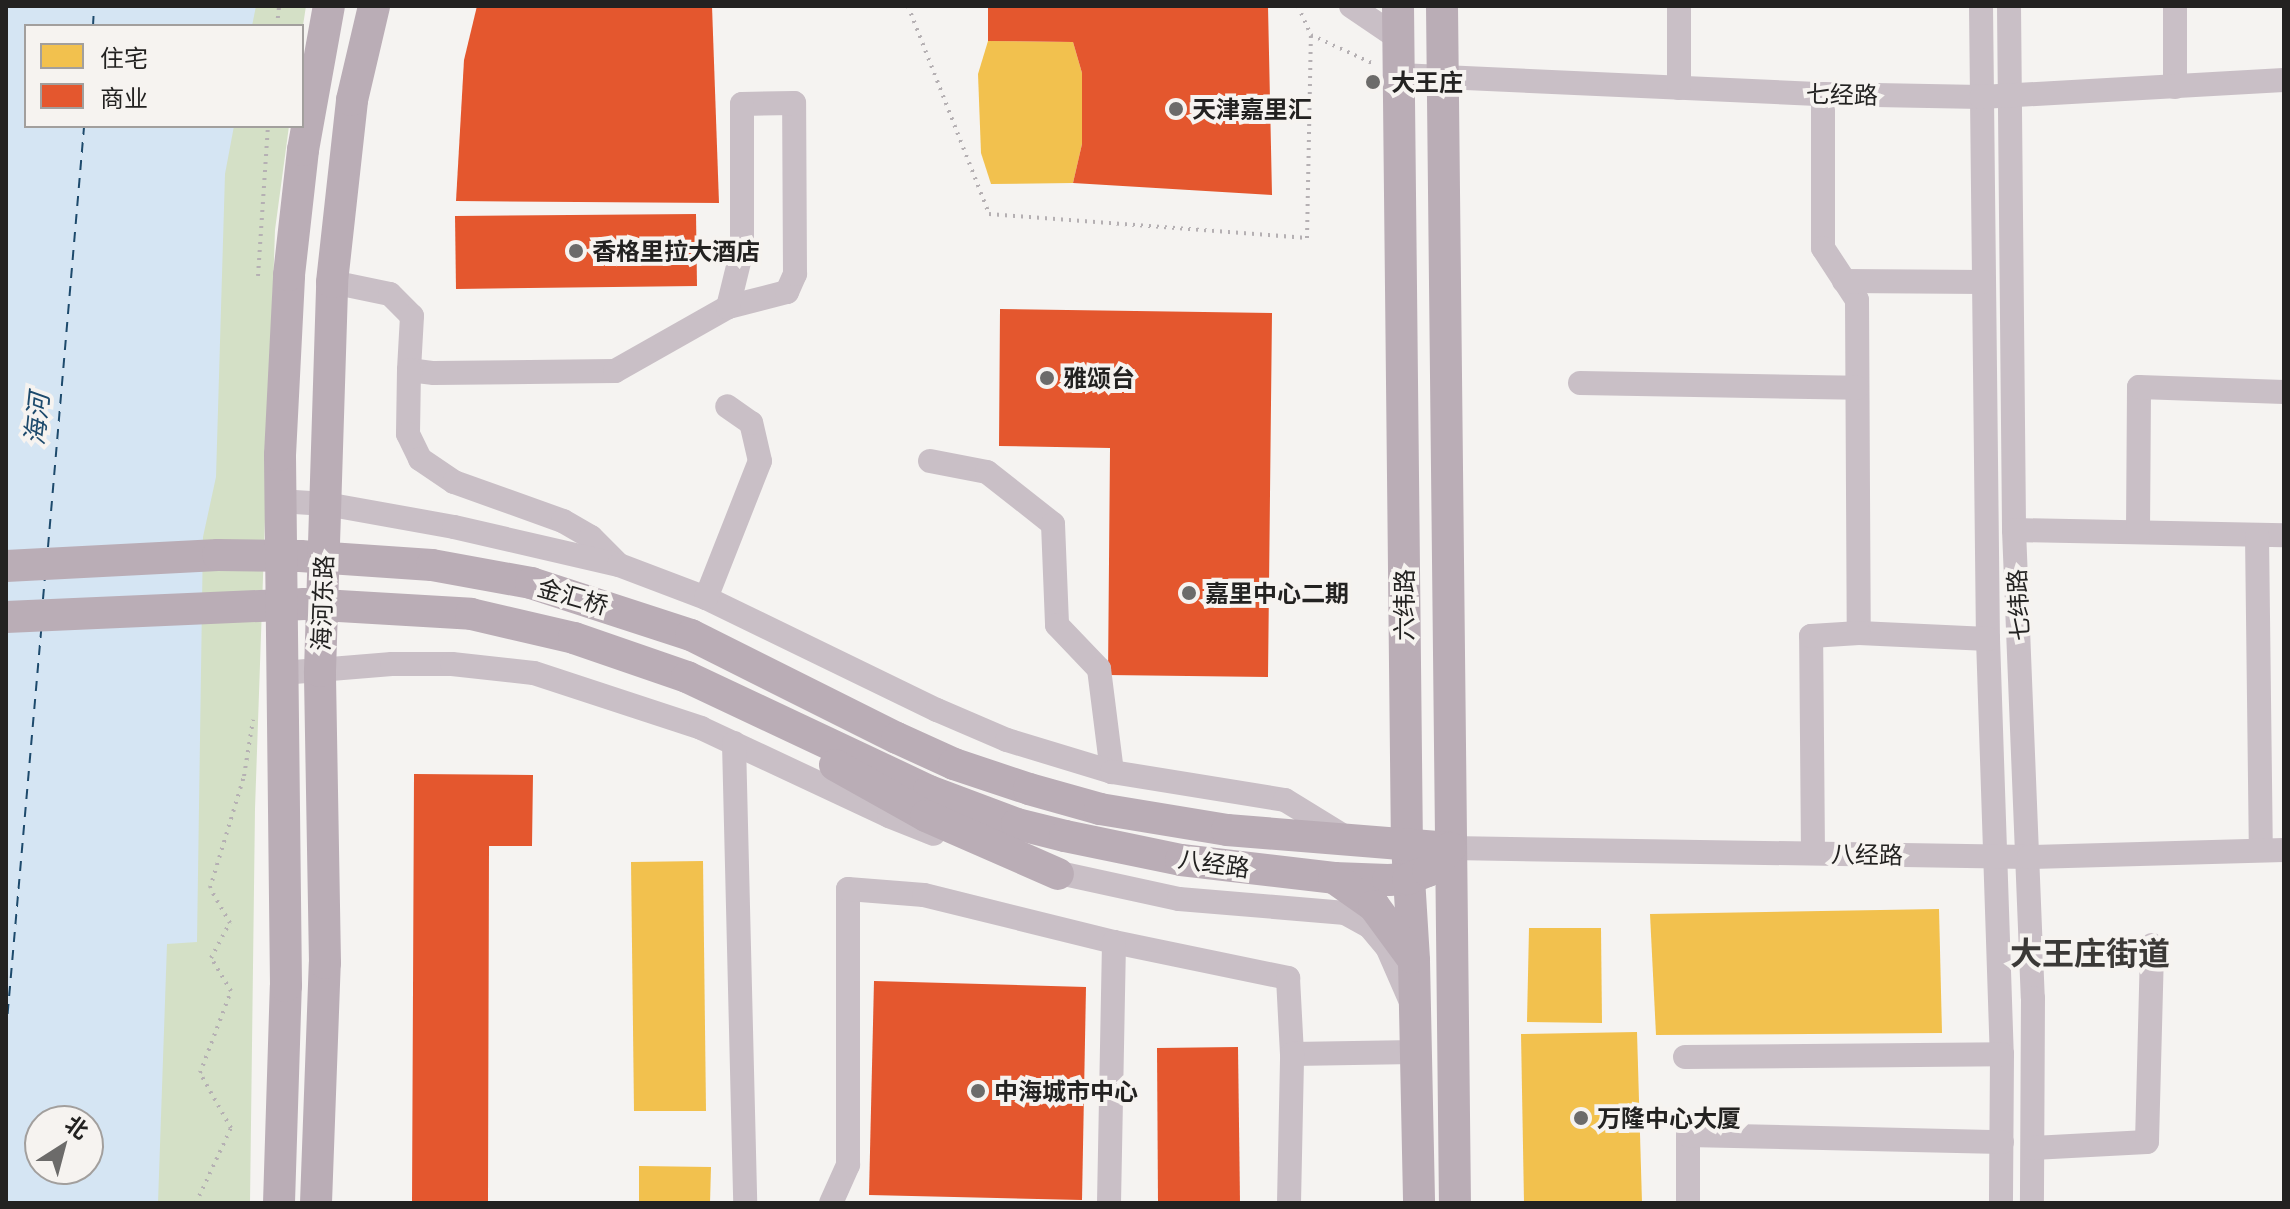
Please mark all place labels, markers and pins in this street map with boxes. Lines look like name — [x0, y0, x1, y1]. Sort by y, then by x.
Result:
place label: 大王庄 — [1391, 68, 1463, 96]
marker: 大王庄 — [1362, 71, 1384, 93]
place label: 天津嘉里汇 — [1192, 95, 1312, 123]
marker: 天津嘉里汇 — [1167, 100, 1185, 118]
place label: 香格里拉大酒店 — [592, 237, 760, 265]
marker: 香格里拉大酒店 — [567, 242, 585, 260]
place label: 雅颂台 — [1063, 364, 1135, 392]
marker: 雅颂台 — [1038, 369, 1056, 387]
place label: 嘉里中心二期 — [1205, 579, 1349, 607]
marker: 嘉里中心二期 — [1180, 584, 1198, 602]
place label: 中海城市中心 — [994, 1077, 1138, 1105]
marker: 中海城市中心 — [969, 1082, 987, 1100]
place label: 万隆中心大厦 — [1597, 1104, 1741, 1132]
marker: 万隆中心大厦 — [1572, 1109, 1590, 1127]

